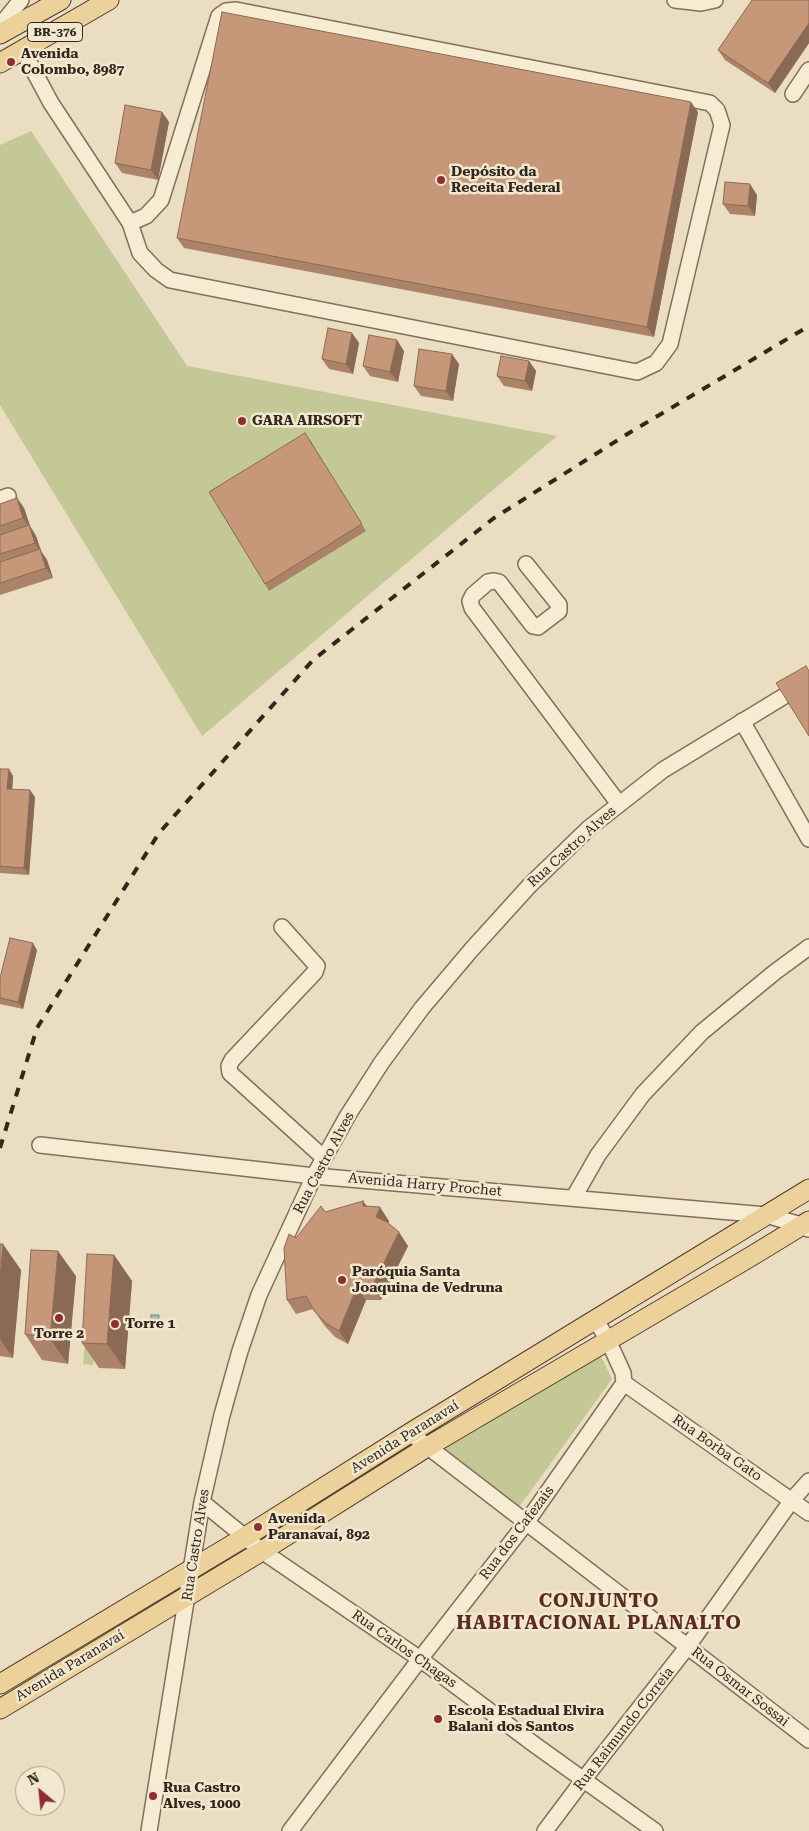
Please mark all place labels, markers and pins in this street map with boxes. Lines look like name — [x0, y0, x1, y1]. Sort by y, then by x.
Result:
place label: Avenida Colombo, 8987 — [21, 46, 124, 78]
marker: Avenida Colombo, 8987 — [5, 56, 17, 68]
place label: Depósito da Receita Federal — [451, 164, 560, 196]
marker: Depósito da Receita Federal — [435, 174, 447, 186]
place label: GARA AIRSOFT — [252, 413, 362, 429]
marker: GARA AIRSOFT — [236, 415, 248, 427]
place label: Paróquia Santa Joaquina de Vedruna — [352, 1264, 503, 1296]
marker: Paróquia Santa Joaquina de Vedruna — [336, 1274, 348, 1286]
marker: Torre 2 — [53, 1312, 65, 1324]
place label: Torre 1 — [125, 1316, 175, 1332]
marker: Torre 1 — [109, 1318, 121, 1330]
place label: Torre 2 — [34, 1326, 84, 1342]
place label: Avenida Paranavaí, 892 — [268, 1511, 370, 1544]
marker: Avenida Paranavaí, 892 — [252, 1521, 264, 1533]
place label: Escola Estadual Elvira Balani dos Santos — [448, 1703, 604, 1735]
marker: Escola Estadual Elvira Balani dos Santos — [432, 1713, 444, 1725]
place label: Rua Castro Alves, 1000 — [163, 1780, 241, 1812]
marker: Rua Castro Alves, 1000 — [147, 1790, 159, 1802]

